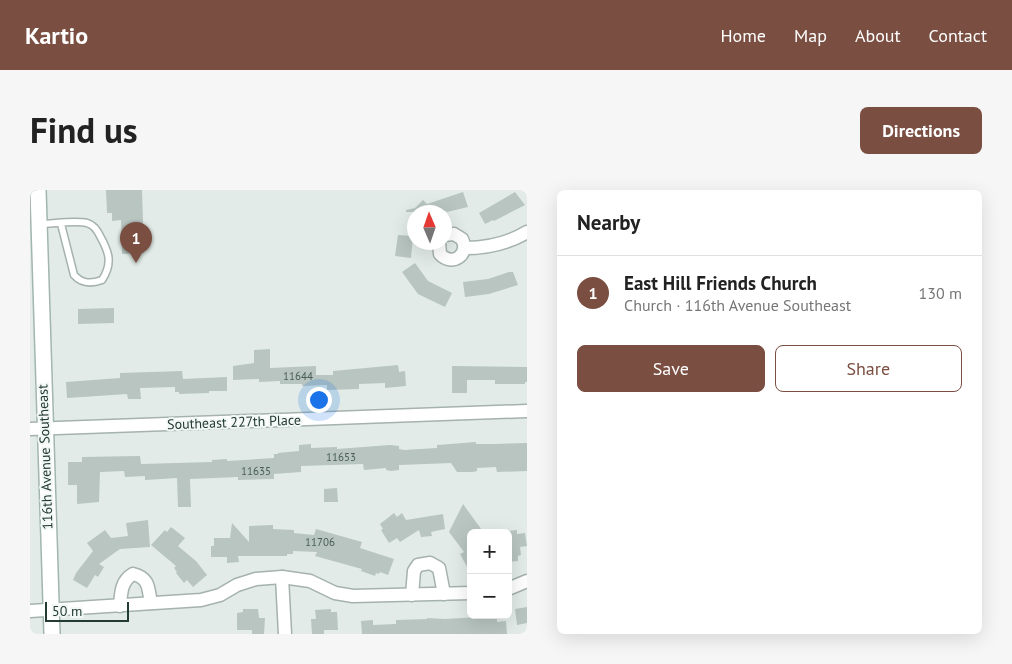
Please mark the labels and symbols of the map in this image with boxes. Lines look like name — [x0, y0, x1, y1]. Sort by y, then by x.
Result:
north arrow — [407, 205, 452, 250]
pin: 1 — [120, 222, 152, 263]
house number: 11644 — [283, 369, 313, 383]
street label: 116th Avenue Southeast — [33, 384, 57, 530]
your location — [306, 387, 332, 413]
street label: Southeast 227th Place — [167, 411, 301, 433]
house number: 11653 — [326, 450, 356, 464]
house number: 11635 — [241, 464, 271, 478]
house number: 11706 — [305, 535, 335, 549]
scale bar — [45, 599, 129, 622]

